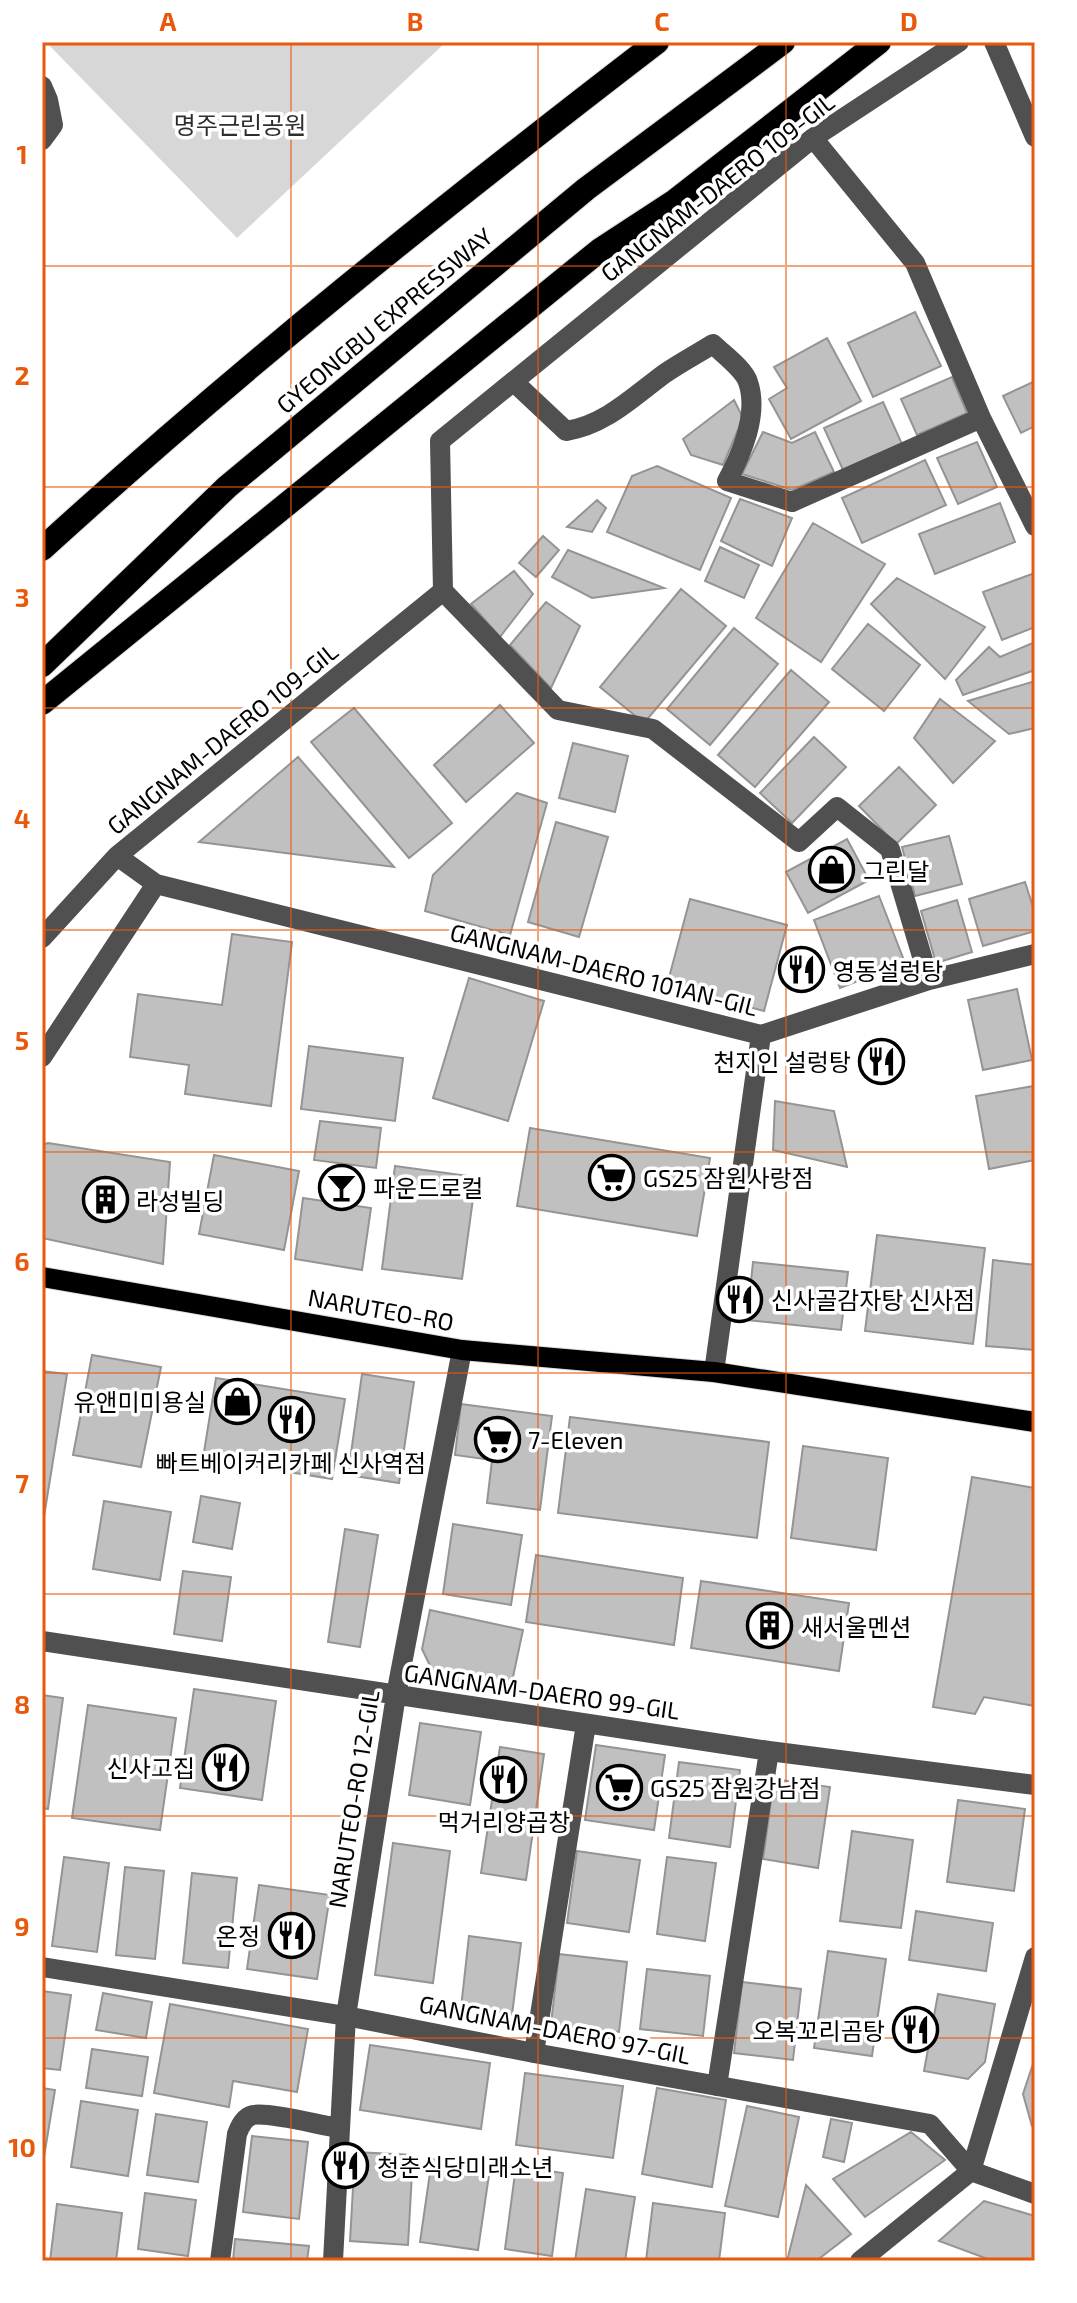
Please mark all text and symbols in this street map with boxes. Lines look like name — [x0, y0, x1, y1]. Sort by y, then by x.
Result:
text: A — [160, 5, 177, 36]
text: B — [407, 5, 423, 36]
text: C — [654, 5, 670, 36]
text: D — [900, 5, 918, 36]
street label: GANGNAM-DAERO 109-GIL — [595, 87, 839, 287]
park label: 명주근린공원 — [174, 110, 306, 139]
text: 1 — [16, 138, 28, 169]
street label: GYEONGBU EXPRESSWAY — [270, 221, 498, 419]
text: 2 — [14, 359, 30, 390]
text: 3 — [15, 581, 29, 612]
street label: GANGNAM-DAERO 109-GIL — [101, 636, 343, 840]
text: 4 — [14, 802, 30, 833]
shop icon: 그린달 — [808, 846, 856, 894]
place label: 그린달 — [863, 856, 929, 885]
street label: GANGNAM-DAERO 101AN-GIL — [447, 917, 761, 1021]
restaurant icon: 영동설렁탕 — [778, 946, 826, 994]
place label: 영동설렁탕 — [833, 956, 943, 985]
text: 5 — [15, 1024, 29, 1055]
restaurant icon: 천지인 설렁탕 — [858, 1037, 906, 1085]
place label: 천지인 설렁탕 — [713, 1047, 851, 1076]
supermarket icon: GS25 잠원사랑점 — [588, 1153, 636, 1201]
bar icon: 파운드로컬 — [318, 1163, 366, 1211]
place label: GS25 잠원사랑점 — [643, 1163, 814, 1192]
place label: 파운드로컬 — [373, 1173, 483, 1202]
building icon: 라성빌딩 — [81, 1176, 129, 1224]
place label: 라성빌딩 — [136, 1186, 224, 1215]
text: 6 — [14, 1245, 30, 1276]
restaurant icon: 신사골감자탕 신사점 — [716, 1275, 764, 1323]
street label: NARUTEO-RO — [306, 1282, 456, 1336]
place label: 신사골감자탕 신사점 — [771, 1285, 975, 1314]
shop icon: 유앤미미용실 — [213, 1377, 261, 1425]
place label: 유앤미미용실 — [74, 1387, 206, 1416]
restaurant icon: 빠트베이커리카페 신사역점 — [267, 1396, 315, 1444]
supermarket icon: 7-Eleven — [473, 1415, 521, 1463]
place label: 7-Eleven — [528, 1425, 623, 1454]
place label: 빠트베이커리카페 신사역점 — [156, 1448, 426, 1477]
text: 7 — [15, 1467, 29, 1498]
building icon: 새서울멘션 — [746, 1602, 794, 1650]
place label: 새서울멘션 — [801, 1612, 911, 1641]
street label: GANGNAM-DAERO 99-GIL — [402, 1657, 682, 1725]
text: 8 — [14, 1688, 30, 1719]
street label: NARUTEO-RO 12-GIL — [321, 1688, 385, 1910]
restaurant icon: 신사고집 — [202, 1743, 250, 1791]
place label: 신사고집 — [107, 1753, 195, 1782]
restaurant icon: 먹거리양곱창 — [480, 1755, 528, 1803]
supermarket icon: GS25 잠원강남점 — [595, 1763, 643, 1811]
place label: GS25 잠원강남점 — [650, 1773, 821, 1802]
place label: 먹거리양곱창 — [438, 1807, 570, 1836]
text: 9 — [14, 1910, 30, 1941]
restaurant icon: 온정 — [267, 1911, 315, 1959]
place label: 온정 — [216, 1921, 260, 1950]
street label: GANGNAM-DAERO 97-GIL — [417, 1988, 693, 2070]
restaurant icon: 오복꼬리곰탕 — [892, 2006, 940, 2054]
place label: 오복꼬리곰탕 — [753, 2016, 885, 2045]
text: 10 — [8, 2131, 36, 2162]
restaurant icon: 청춘식당미래소년 — [322, 2142, 370, 2190]
place label: 청춘식당미래소년 — [377, 2152, 554, 2181]

